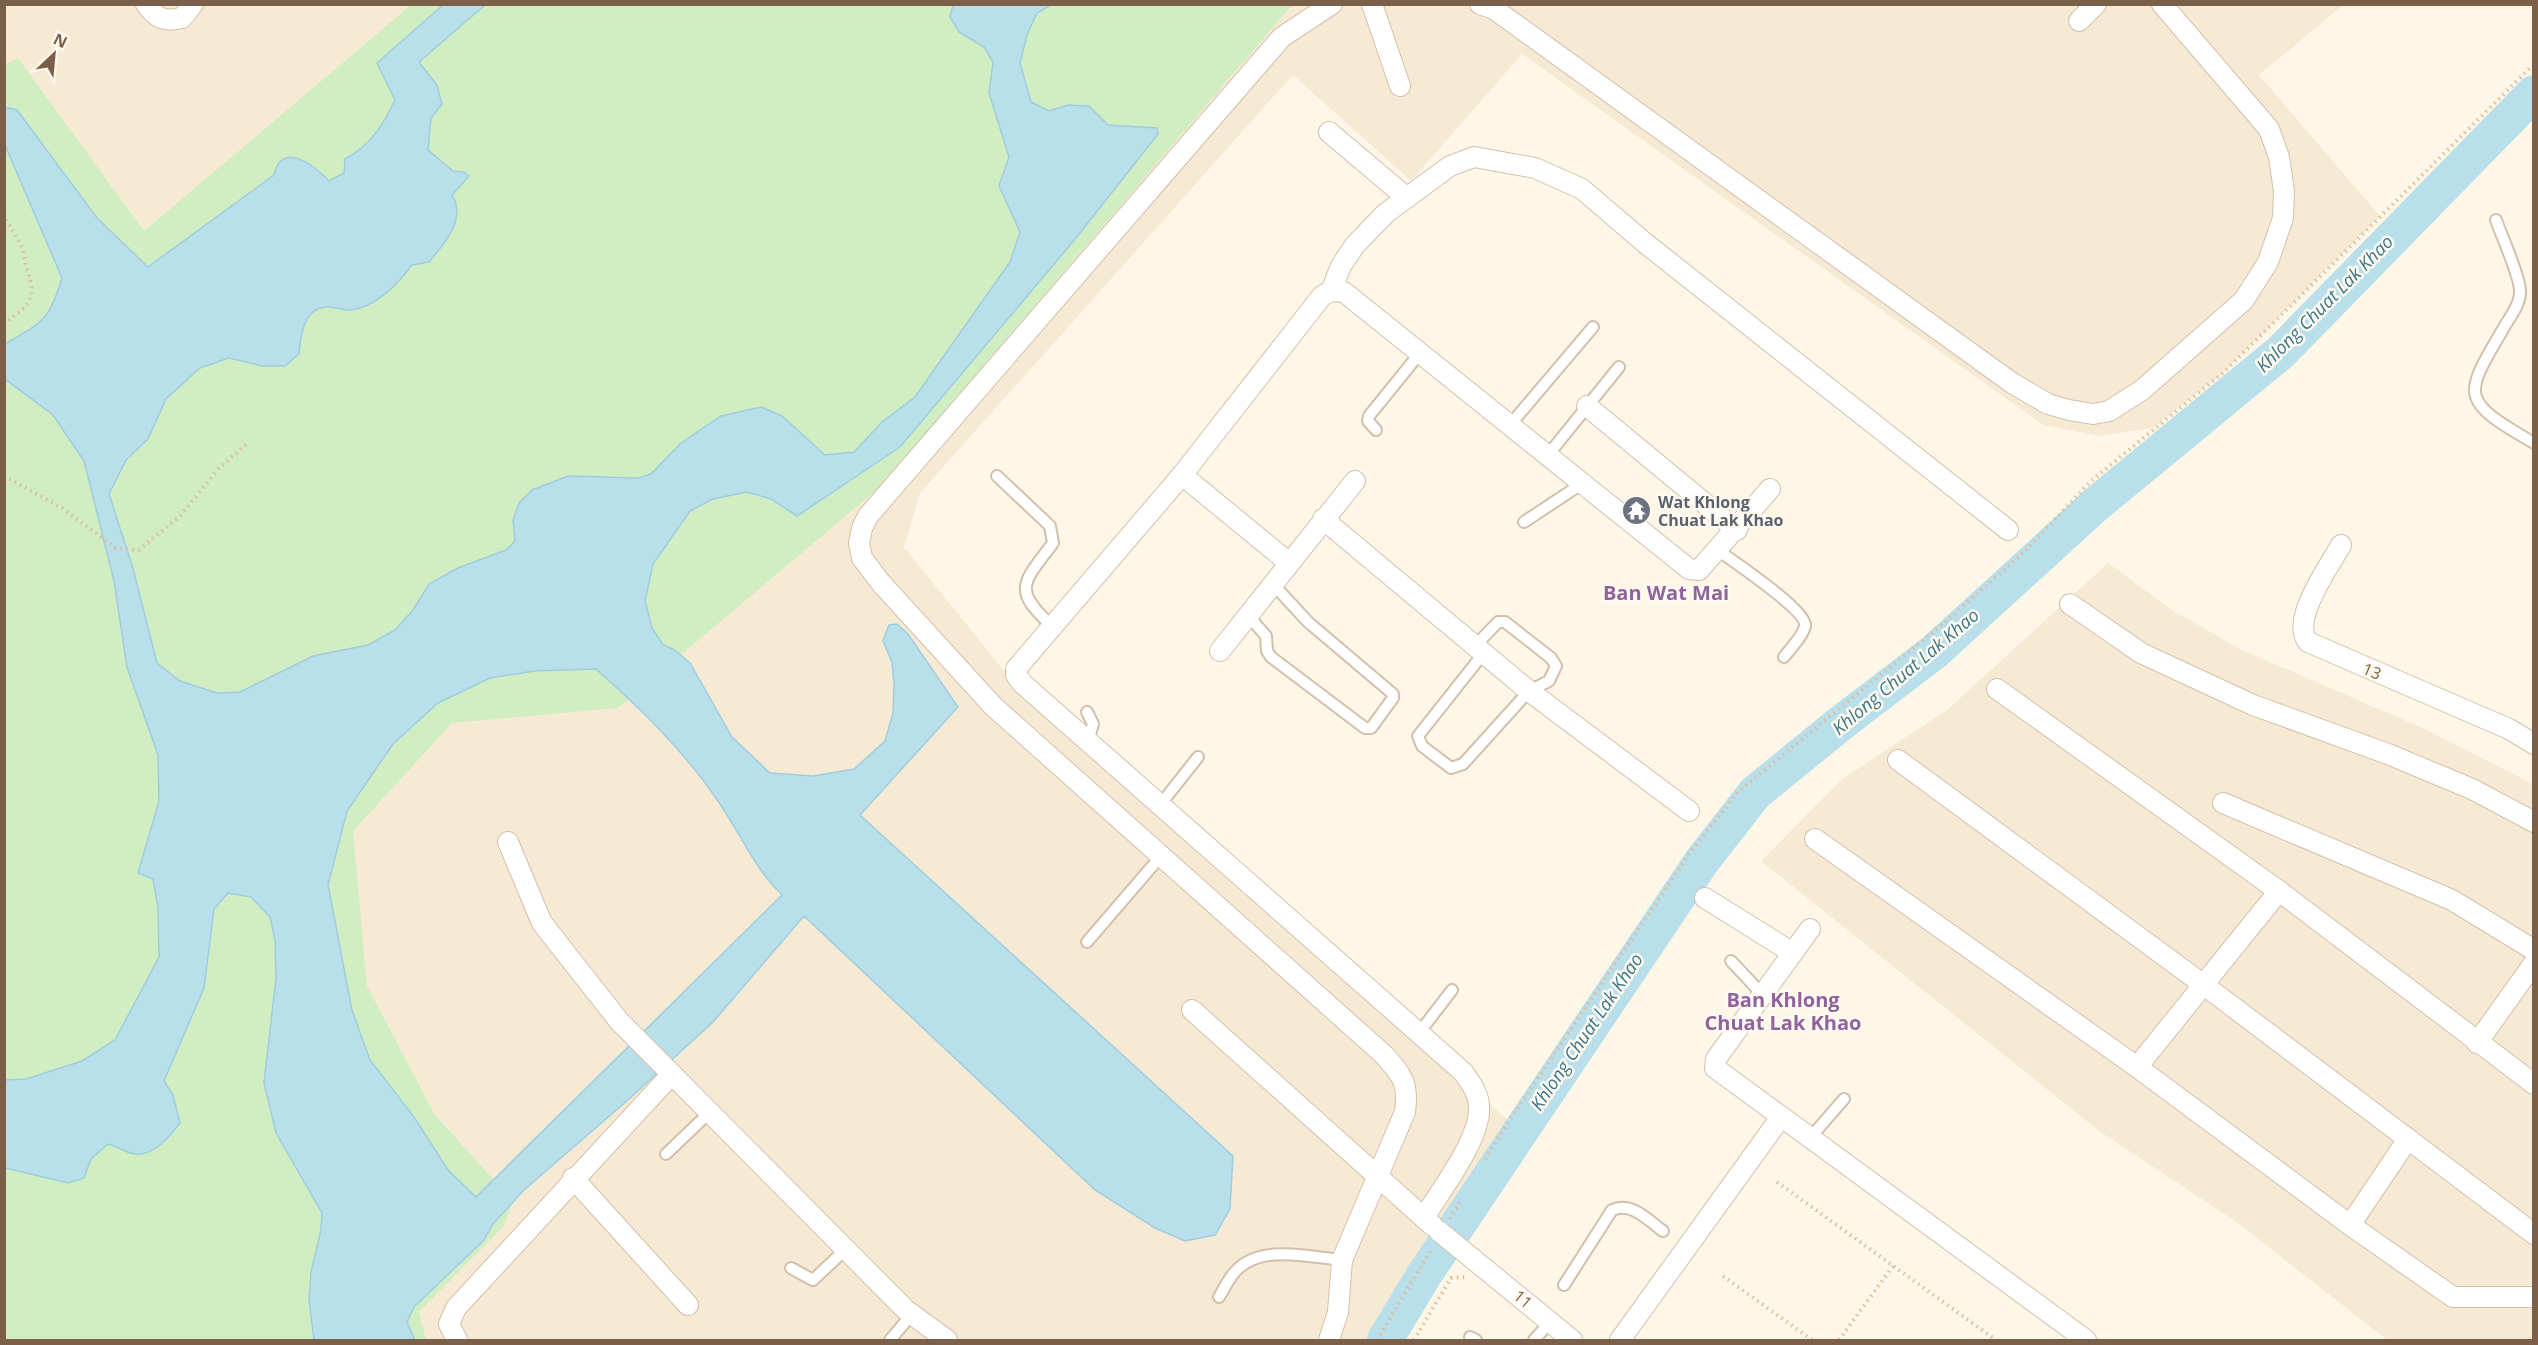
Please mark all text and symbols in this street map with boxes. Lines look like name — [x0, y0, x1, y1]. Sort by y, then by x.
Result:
north arrow — [24, 24, 84, 84]
text: N — [50, 28, 71, 53]
water label: Khlong Chuat Lak Khao — [2251, 230, 2398, 377]
place label: Wat Khlong Chuat Lak Khao — [1658, 491, 1784, 531]
temple icon: Wat Khlong Chuat Lak Khao — [1621, 495, 1653, 527]
district label: Ban Wat Mai — [1603, 579, 1729, 606]
water label: Khlong Chuat Lak Khao — [1827, 603, 1984, 740]
street label: 13 — [2359, 657, 2385, 685]
water label: Khlong Chuat Lak Khao — [1525, 948, 1648, 1115]
district label: Ban Khlong Chuat Lak Khao — [1705, 986, 1861, 1036]
street label: 11 — [1509, 1285, 1537, 1313]

